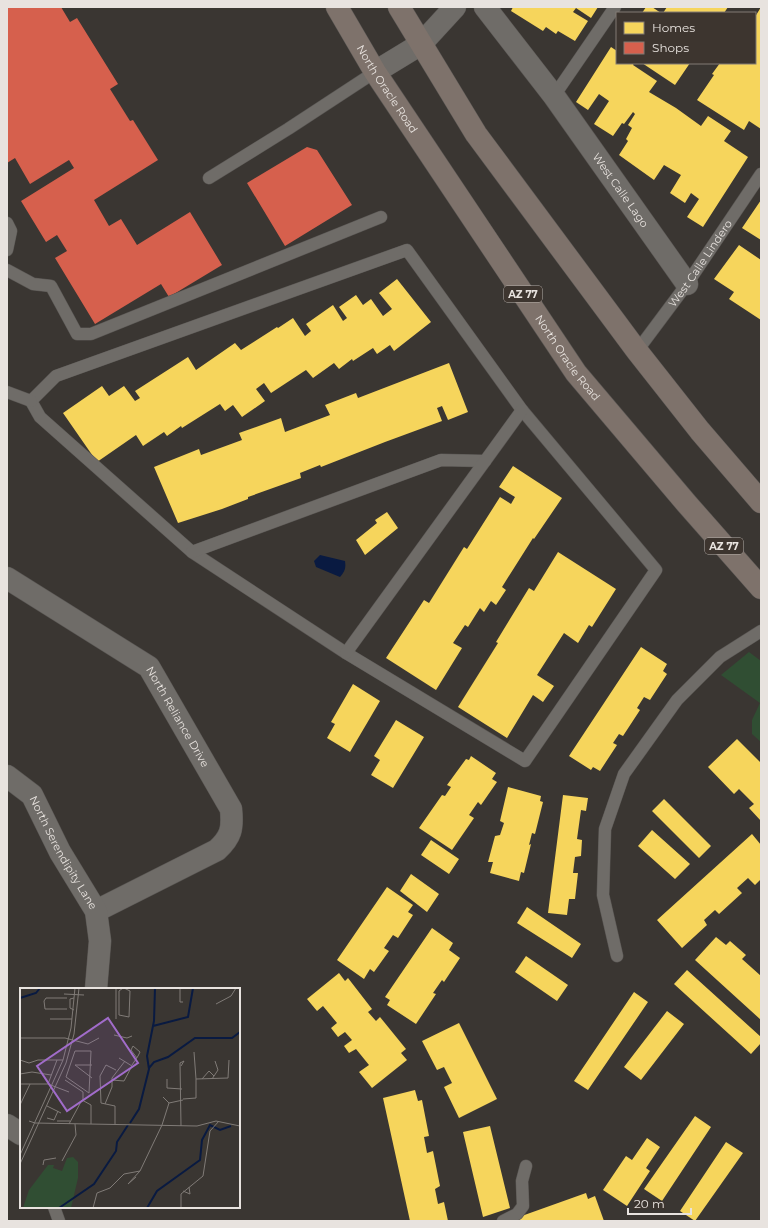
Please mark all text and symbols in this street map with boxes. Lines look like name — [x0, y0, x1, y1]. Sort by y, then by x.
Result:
legend — [616, 12, 756, 64]
text: Homes — [652, 20, 695, 35]
text: Shops — [652, 40, 689, 55]
street label: North Oracle Road — [354, 42, 421, 136]
street label: West Calle Lago — [589, 150, 652, 230]
street label: West Calle Lindero — [665, 217, 735, 310]
road number: AZ 77 — [504, 286, 542, 302]
street label: North Oracle Road — [532, 312, 603, 403]
road number: AZ 77 — [705, 538, 743, 554]
street label: North Reliance Drive — [143, 664, 213, 770]
street label: North Serendipity Lane — [26, 793, 101, 912]
inset map — [20, 988, 240, 1208]
scale bar — [628, 1190, 691, 1216]
text: 20 m — [634, 1196, 665, 1211]

